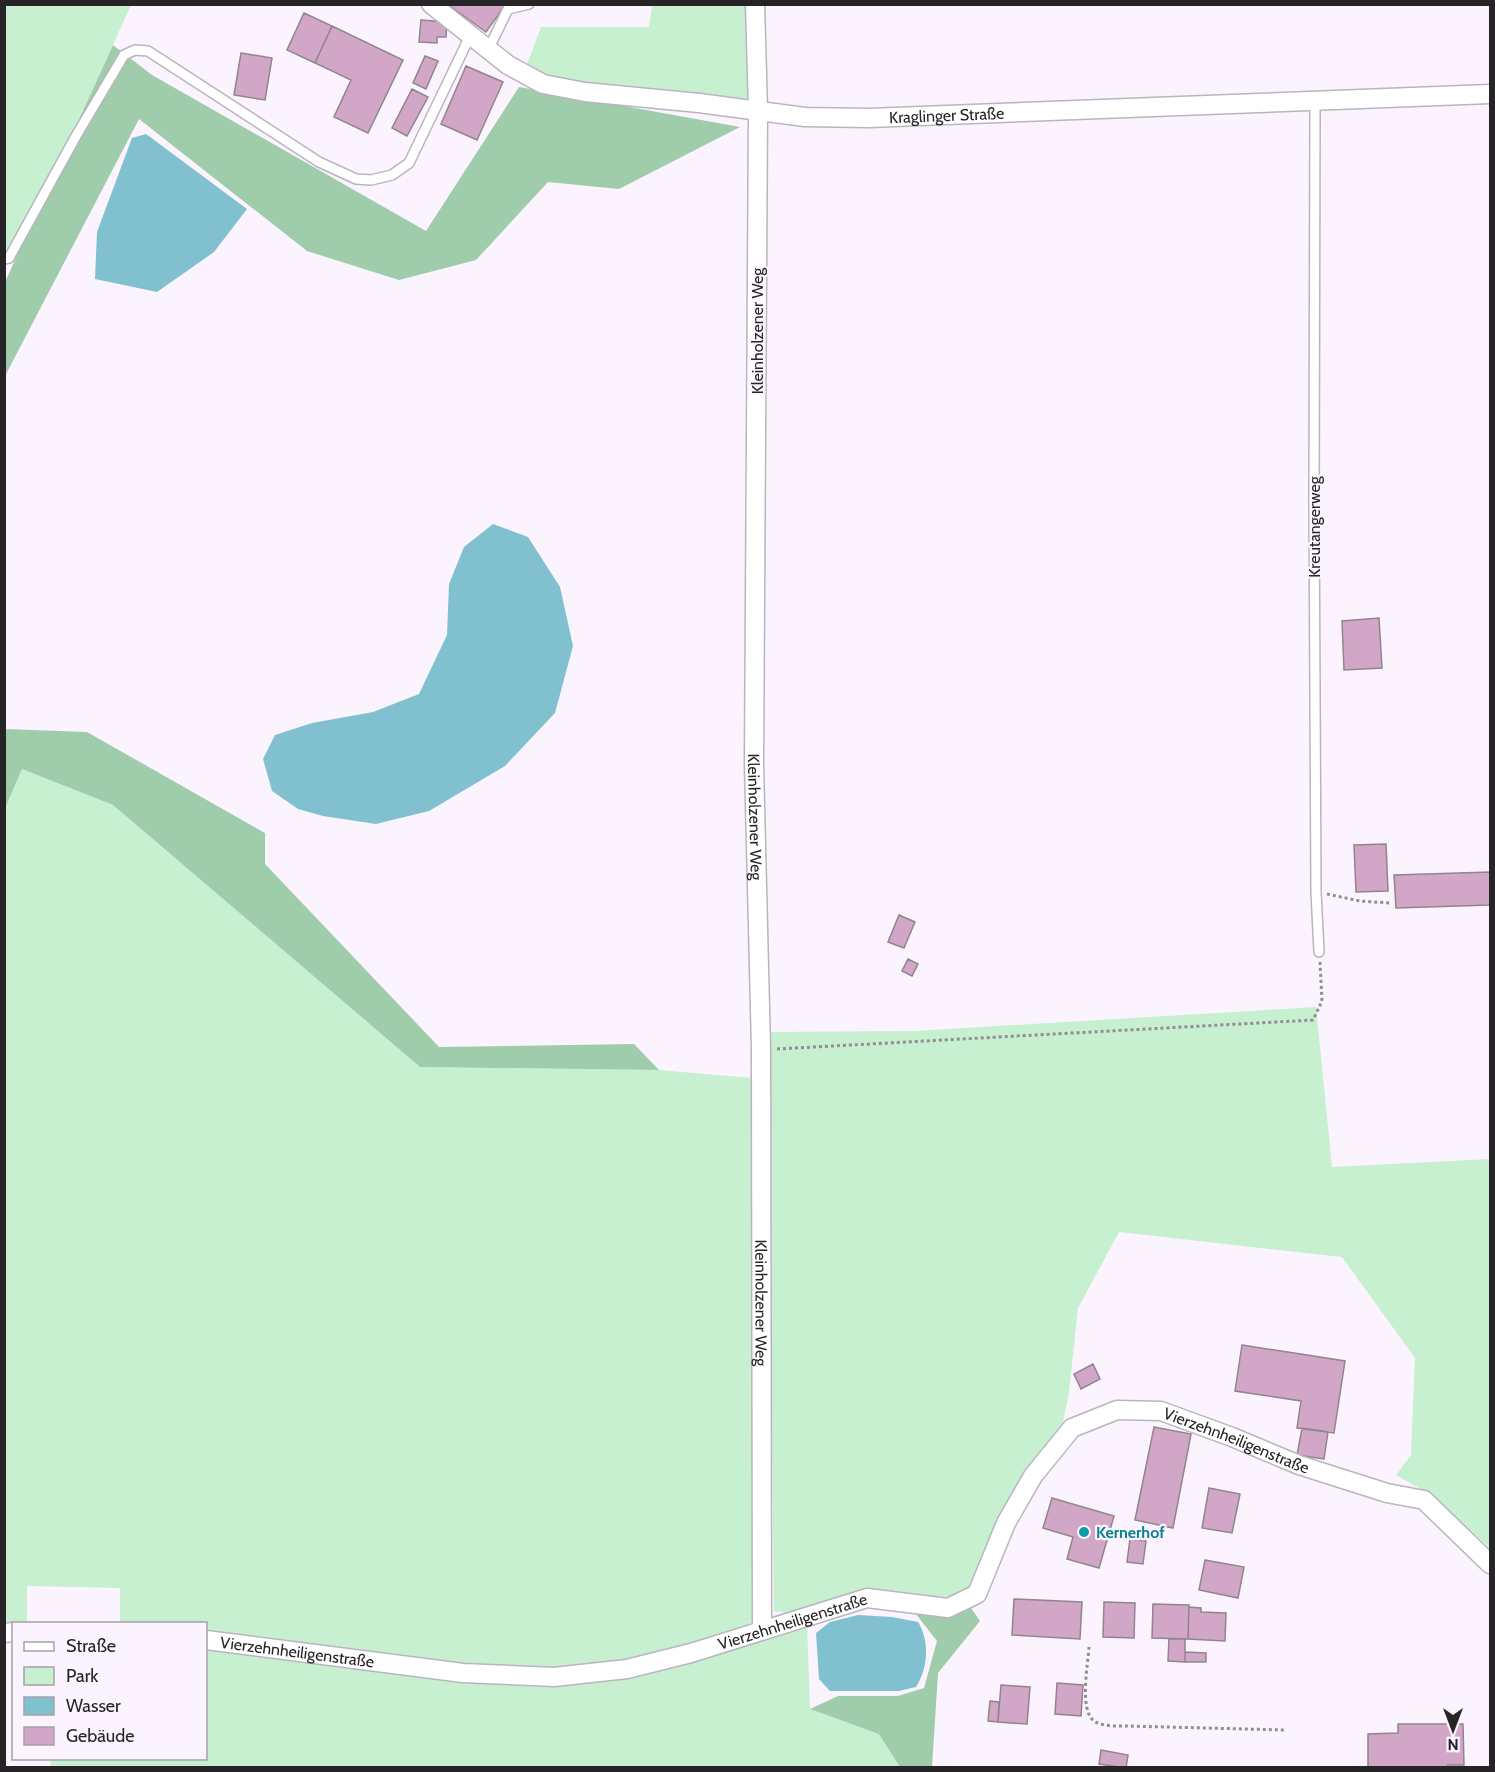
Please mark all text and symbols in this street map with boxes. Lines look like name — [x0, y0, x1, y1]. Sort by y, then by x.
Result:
street label: Kraglinger Straße — [889, 103, 1005, 127]
street label: Kleinholzener Weg — [748, 267, 767, 394]
street label: Kreutangerweg — [1305, 475, 1324, 578]
street label: Kleinholzener Weg — [744, 754, 766, 882]
street label: Kleinholzener Weg — [752, 1239, 771, 1367]
street label: Vierzehnheiligenstraße — [1161, 1403, 1312, 1477]
place label: Kernerhof — [1096, 1523, 1165, 1542]
marker: Kernerhof — [1077, 1525, 1091, 1539]
street label: Vierzehnheiligenstraße — [716, 1589, 869, 1653]
legend — [12, 1622, 207, 1760]
street label: Vierzehnheiligenstraße — [219, 1632, 375, 1671]
text: Straße — [66, 1635, 116, 1657]
text: Park — [66, 1665, 99, 1687]
text: Wasser — [66, 1695, 121, 1717]
north arrow — [1423, 1700, 1483, 1760]
text: Gebäude — [66, 1725, 135, 1747]
text: N — [1447, 1735, 1459, 1754]

